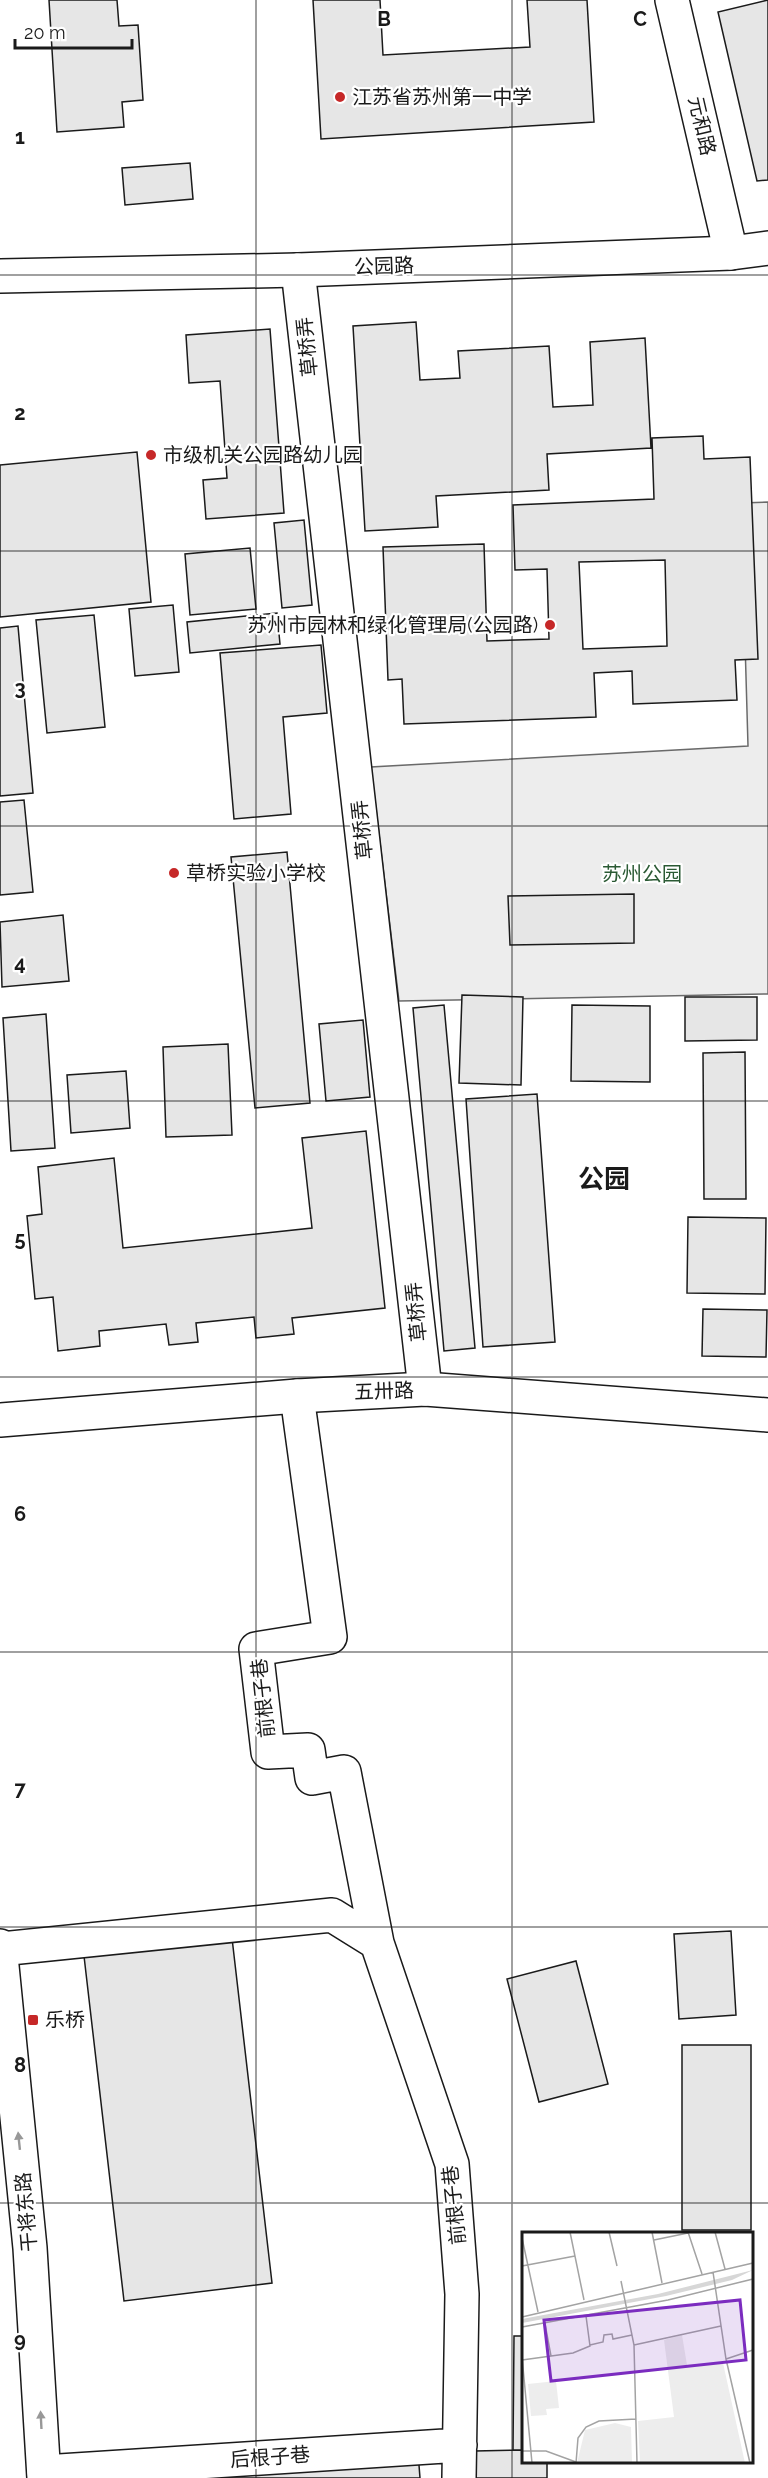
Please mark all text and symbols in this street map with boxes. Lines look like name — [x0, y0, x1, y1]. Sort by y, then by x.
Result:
text: B — [377, 7, 391, 31]
text: C — [633, 7, 647, 31]
scale bar — [15, 12, 132, 50]
text: 20 m — [24, 22, 66, 43]
place label: 江苏省苏州第一中学 — [352, 85, 532, 109]
marker: 江苏省苏州第一中学 — [333, 90, 347, 104]
street label: 元和路 — [684, 94, 720, 158]
text: 1 — [15, 125, 25, 149]
street label: 公园路 — [354, 253, 414, 279]
street label: 草桥弄 — [292, 316, 322, 378]
text: 2 — [14, 401, 26, 425]
place label: 市级机关公园路幼儿园 — [163, 443, 363, 467]
marker: 市级机关公园路幼儿园 — [144, 448, 158, 462]
place label: 苏州市园林和绿化管理局(公园路) — [247, 613, 538, 637]
marker: 苏州市园林和绿化管理局(公园路) — [543, 618, 557, 632]
text: 3 — [14, 676, 26, 700]
street label: 草桥弄 — [347, 799, 377, 861]
place label: 草桥实验小学校 — [186, 861, 326, 885]
park label: 苏州公园 — [602, 862, 682, 886]
marker: 草桥实验小学校 — [167, 866, 181, 880]
text: 4 — [14, 951, 26, 975]
district label: 公园 — [578, 1164, 630, 1194]
text: 5 — [14, 1227, 26, 1251]
street label: 草桥弄 — [401, 1281, 431, 1343]
street label: 五卅路 — [354, 1378, 414, 1404]
text: 6 — [14, 1502, 26, 1526]
street label: 前根子巷 — [247, 1657, 279, 1739]
text: 7 — [14, 1777, 26, 1801]
place label: 乐桥 — [45, 2008, 85, 2032]
marker: 乐桥 — [26, 2013, 40, 2027]
text: 8 — [14, 2053, 26, 2077]
one-way arrow — [15, 2132, 24, 2151]
street label: 前根子巷 — [438, 2164, 470, 2246]
street label: 干将东路 — [11, 2171, 41, 2253]
inset map — [522, 2232, 753, 2463]
text: 9 — [14, 2328, 26, 2352]
one-way arrow — [36, 2410, 45, 2429]
street label: 后根子巷 — [229, 2442, 311, 2472]

